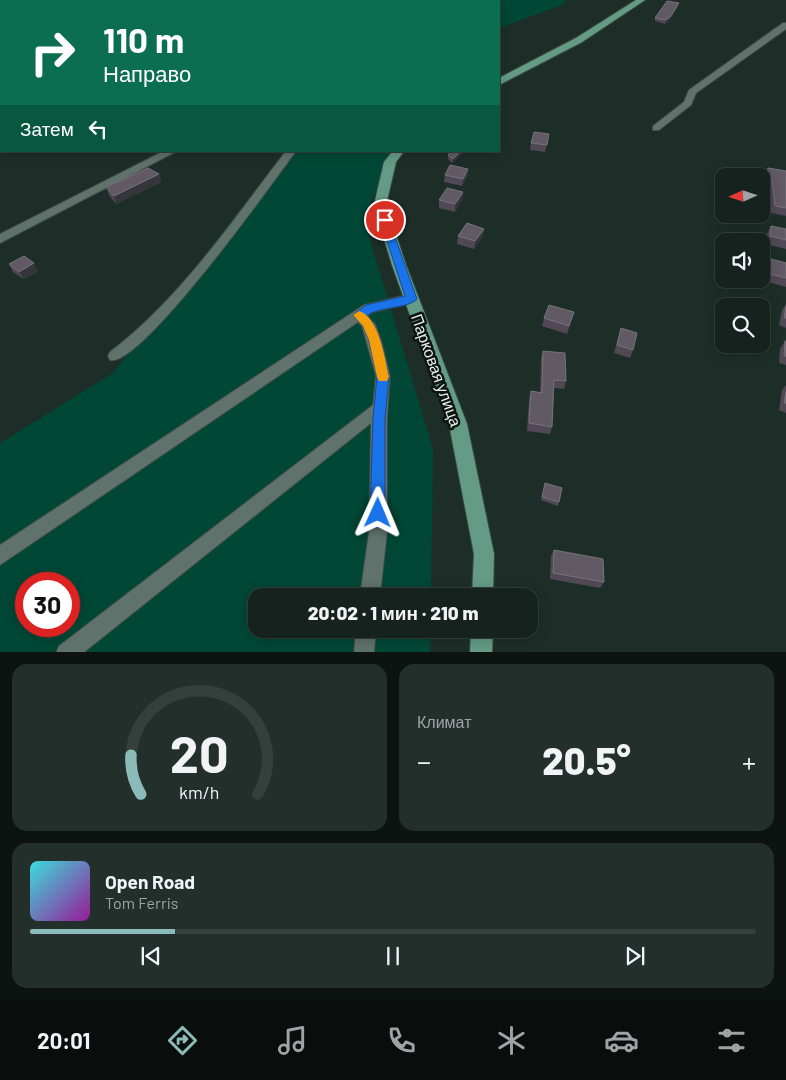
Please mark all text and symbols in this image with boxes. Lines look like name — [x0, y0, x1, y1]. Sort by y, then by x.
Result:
text: 110 m — [103, 18, 184, 60]
icon: right — [20, 20, 85, 85]
text: Направо — [103, 60, 191, 86]
icon: left — [84, 115, 112, 143]
text: Затем — [20, 117, 74, 140]
north arrow — [715, 168, 770, 222]
map controls — [715, 168, 770, 353]
pin — [364, 199, 406, 241]
icon: arrive — [371, 206, 399, 234]
button: sound — [715, 233, 770, 288]
button: search — [715, 298, 770, 353]
street label: Парковая улица — [408, 311, 466, 429]
position arrow — [351, 486, 403, 538]
speed limit sign: 30 — [15, 572, 80, 637]
text: 20:02 · 1 мин · 210 m — [308, 601, 478, 624]
text: Климат — [417, 712, 471, 731]
text: 20 — [170, 721, 229, 783]
text: 20.5° — [542, 737, 631, 783]
text: − — [417, 744, 431, 778]
text: + — [742, 744, 756, 778]
text: km/h — [179, 781, 220, 803]
text: Open Road — [105, 870, 195, 893]
text: Tom Ferris — [105, 893, 179, 912]
icon: previous — [137, 942, 165, 970]
icon: pause — [379, 942, 407, 970]
icon: next — [621, 942, 649, 970]
icon: directions — [165, 1023, 200, 1058]
icon: music — [275, 1023, 310, 1058]
icon: phone — [384, 1023, 419, 1058]
icon: climate — [494, 1023, 529, 1058]
icon: car — [604, 1023, 639, 1058]
icon: filters — [714, 1023, 749, 1058]
text: 20:01 — [37, 1027, 90, 1053]

